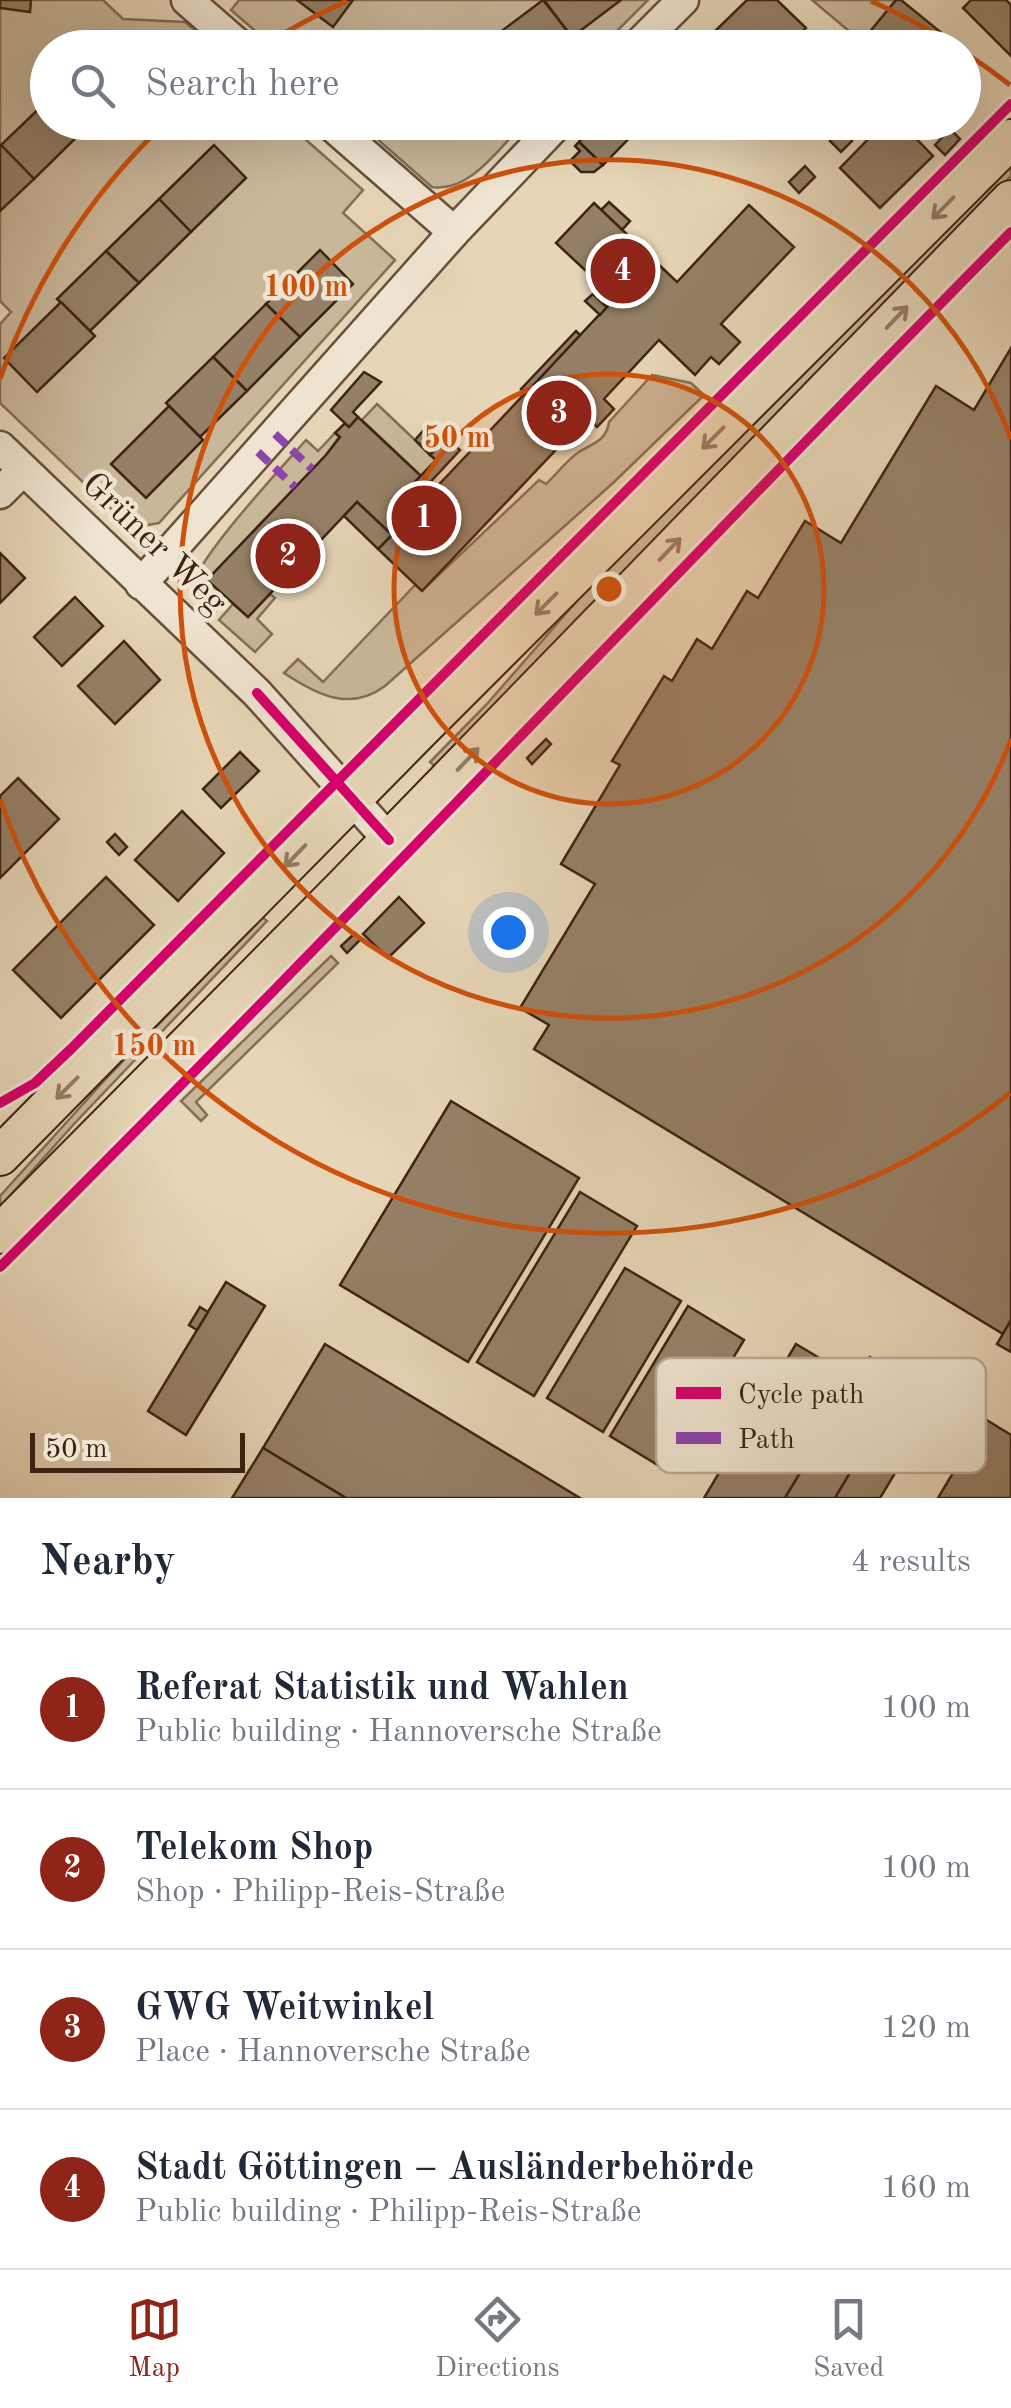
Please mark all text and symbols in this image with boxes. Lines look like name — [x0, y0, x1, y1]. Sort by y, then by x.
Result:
search box — [30, 30, 981, 140]
icon: search — [65, 58, 120, 113]
text: Search here — [145, 66, 340, 104]
one-way arrow — [931, 196, 955, 220]
pin: 4 — [590, 234, 656, 308]
text: 100 m — [264, 273, 348, 303]
one-way arrow — [885, 305, 909, 329]
pin: 3 — [526, 376, 592, 450]
text: 50 m — [423, 424, 491, 454]
one-way arrow — [701, 426, 725, 450]
street label: Grüner Weg — [75, 467, 233, 621]
pin: 1 — [392, 480, 456, 556]
pin: 2 — [256, 518, 320, 594]
one-way arrow — [658, 538, 682, 562]
centre of rings — [591, 571, 627, 607]
one-way arrow — [535, 591, 559, 615]
one-way arrow — [456, 747, 480, 771]
one-way arrow — [283, 844, 307, 868]
your location — [483, 907, 534, 958]
text: 150 m — [112, 1032, 196, 1062]
one-way arrow — [55, 1076, 79, 1100]
legend — [656, 1358, 986, 1473]
text: Cycle path — [738, 1382, 864, 1410]
text: Path — [738, 1427, 795, 1455]
scale bar — [30, 1428, 245, 1472]
text: 50 m — [45, 1436, 108, 1464]
text: Nearby — [40, 1542, 176, 1584]
text: 4 results — [851, 1547, 971, 1579]
text: Referat Statistik und Wahlen — [135, 1670, 629, 1708]
text: 1 — [63, 1693, 82, 1725]
text: 100 m — [881, 1693, 971, 1725]
text: Public building · Hannoversche Straße — [135, 1717, 662, 1749]
text: Telekom Shop — [135, 1830, 374, 1868]
text: 2 — [63, 1853, 82, 1885]
text: 100 m — [881, 1853, 971, 1885]
text: Shop · Philipp-Reis-Straße — [135, 1877, 505, 1909]
text: GWG Weitwinkel — [135, 1990, 434, 2028]
text: 3 — [63, 2013, 82, 2045]
text: 120 m — [881, 2013, 971, 2045]
text: Place · Hannoversche Straße — [135, 2037, 531, 2069]
text: Stadt Göttingen – Ausländerbehörde — [135, 2150, 754, 2188]
text: 4 — [63, 2173, 82, 2205]
text: 160 m — [881, 2173, 971, 2205]
text: Public building · Philipp-Reis-Straße — [135, 2197, 642, 2229]
tab: Map — [127, 2292, 182, 2387]
tab: Directions — [435, 2292, 560, 2387]
tab: Saved — [813, 2292, 884, 2387]

